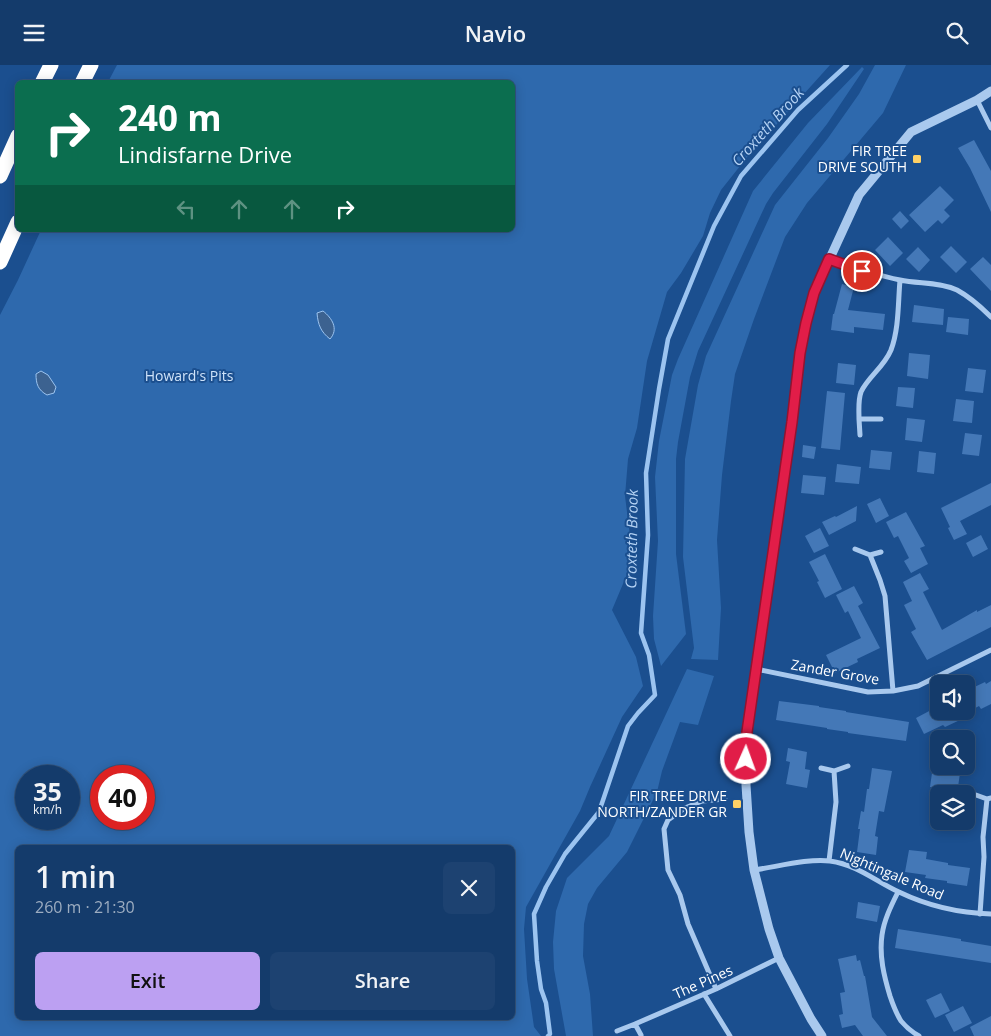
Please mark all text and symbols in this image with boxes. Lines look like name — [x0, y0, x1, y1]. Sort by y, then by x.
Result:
text: Navio — [465, 18, 526, 48]
icon: menu — [20, 19, 48, 47]
icon: search — [943, 19, 971, 47]
water label: Croxteth Brook — [727, 82, 808, 170]
text: 240 m — [118, 94, 222, 141]
icon: right — [35, 100, 100, 165]
text: Lindisfarne Drive — [118, 139, 292, 169]
place label: FIR TREE DRIVE SOUTH — [818, 141, 907, 176]
marker: FIR TREE DRIVE SOUTH — [911, 153, 923, 165]
icon: left — [172, 195, 200, 223]
icon: ahead — [225, 195, 253, 223]
icon: ahead — [278, 195, 306, 223]
icon: right — [331, 195, 359, 223]
pin — [841, 250, 883, 292]
icon: arrive — [848, 257, 876, 285]
park label: Howard's Pits — [145, 366, 234, 385]
water label: Croxteth Brook — [620, 488, 642, 589]
street label: Zander Grove — [789, 654, 881, 689]
map controls — [930, 675, 975, 830]
button: sound — [930, 675, 975, 720]
button: search — [930, 730, 975, 775]
position arrow — [719, 732, 771, 784]
speed limit sign: 40 — [90, 765, 155, 830]
text: 35 — [33, 774, 62, 808]
button: layers — [930, 785, 975, 830]
place label: FIR TREE DRIVE NORTH/ZANDER GR — [597, 786, 727, 821]
marker: FIR TREE DRIVE NORTH/ZANDER GR — [731, 798, 743, 810]
text: km/h — [33, 801, 62, 818]
street label: Nightingale Road — [837, 843, 947, 904]
text: 1 min — [35, 856, 116, 897]
button: close — [443, 862, 495, 914]
text: 260 m · 21:30 — [35, 896, 135, 918]
button: Exit — [35, 952, 260, 1010]
button: Share — [270, 952, 495, 1010]
street label: The Pines — [670, 960, 736, 1003]

